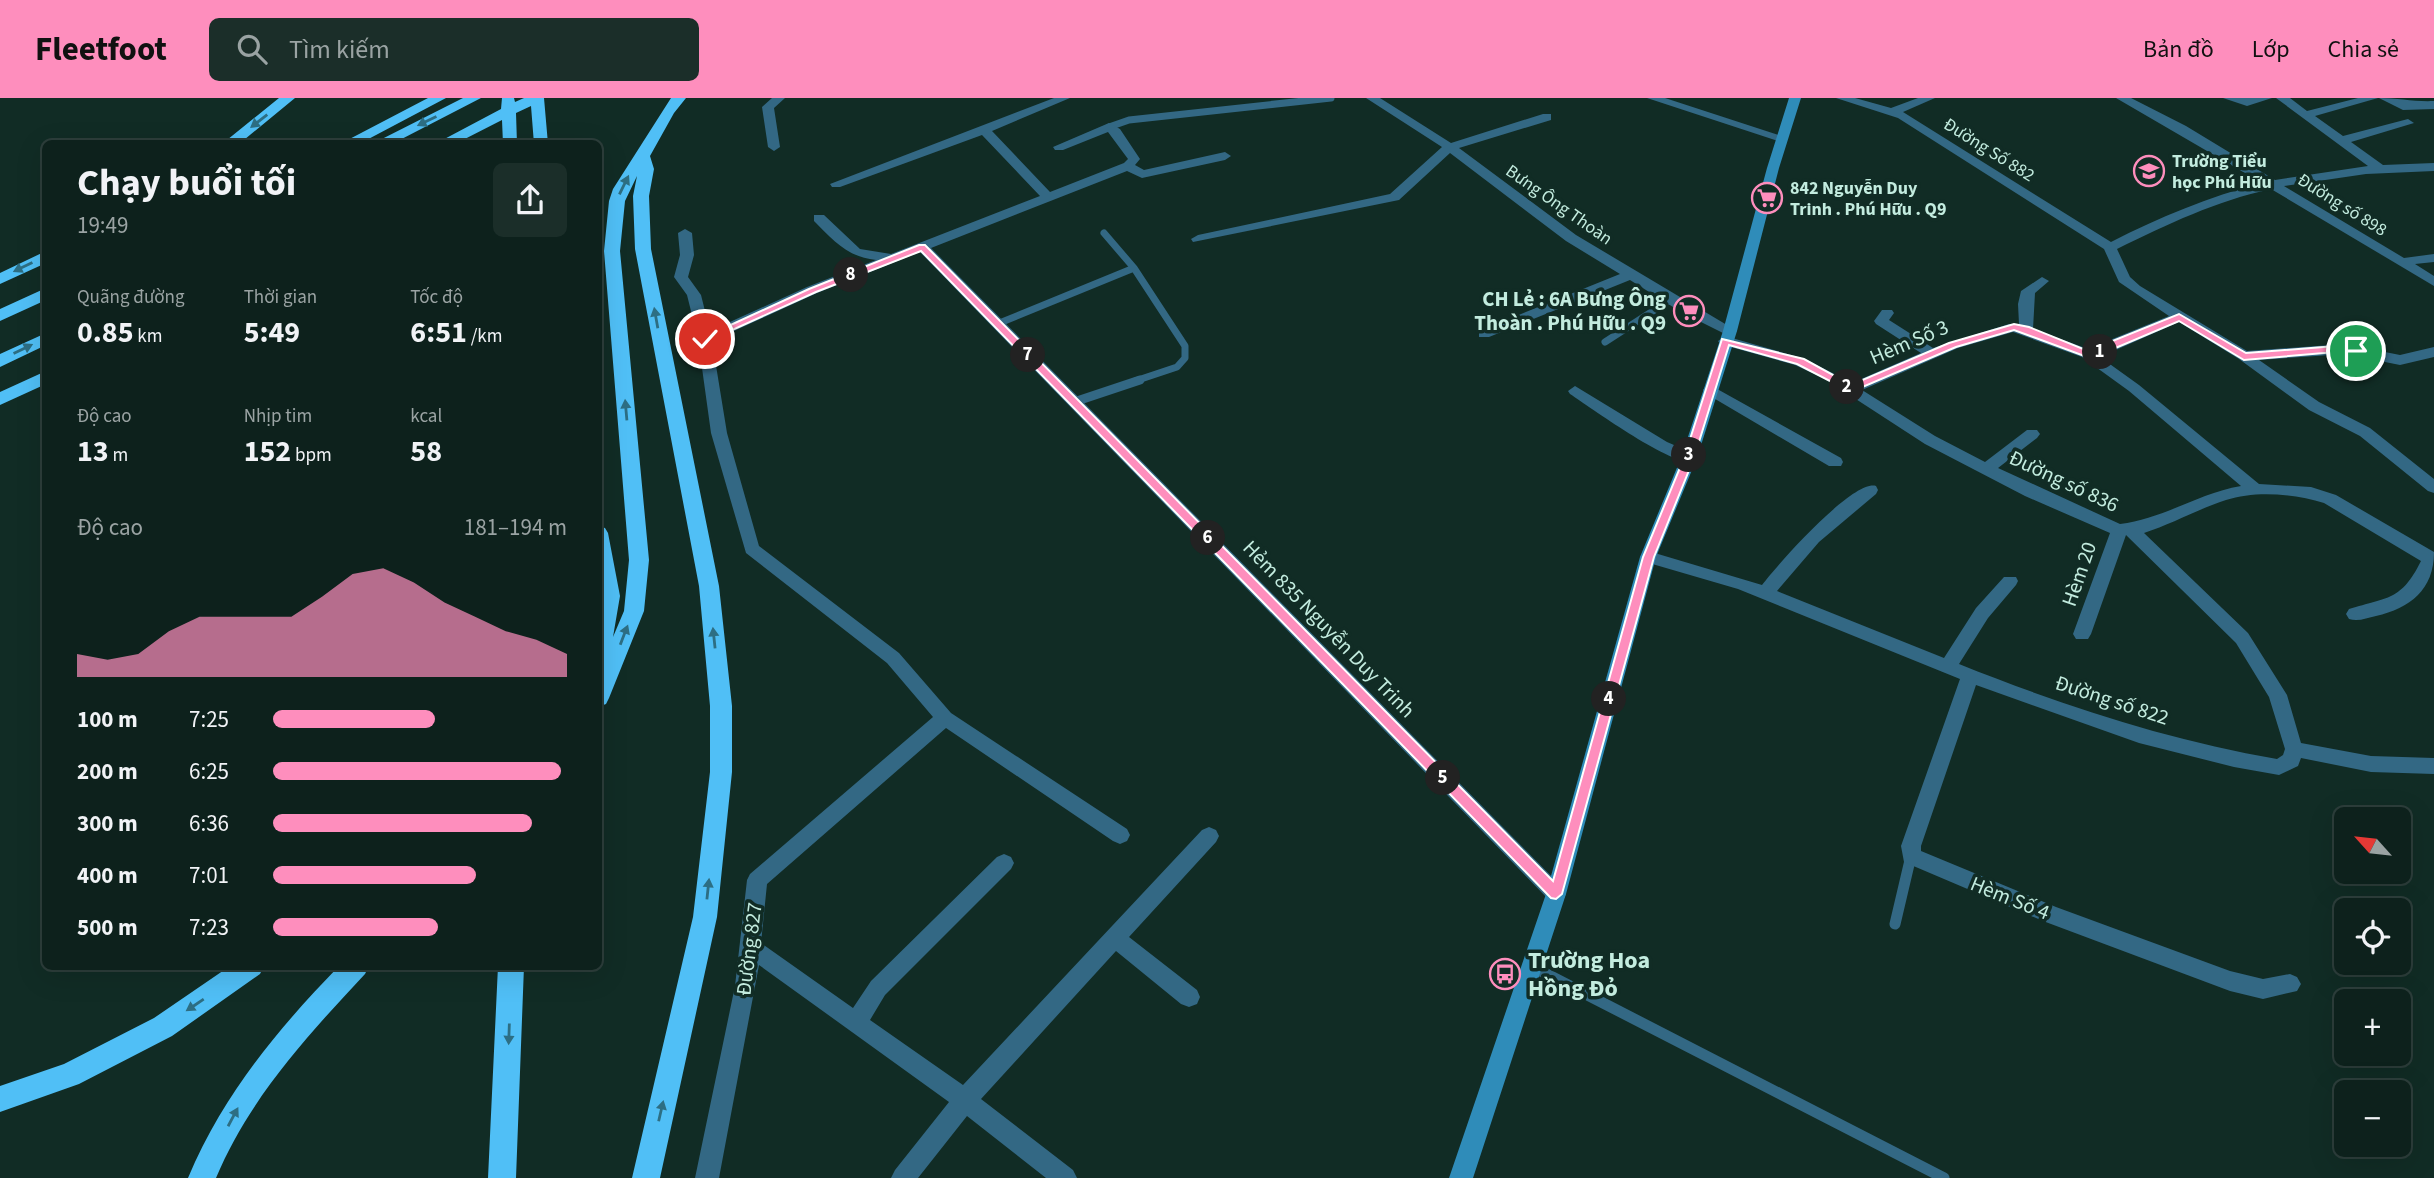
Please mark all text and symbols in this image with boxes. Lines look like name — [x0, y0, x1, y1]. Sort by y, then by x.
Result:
search box — [209, 18, 699, 81]
text: Fleetfoot — [35, 26, 167, 73]
icon: search — [233, 30, 271, 68]
text: Tìm kiếm — [289, 31, 390, 68]
text: Bản đồ — [2143, 32, 2214, 67]
text: Lớp — [2252, 32, 2289, 67]
text: Chia sẻ — [2327, 32, 2399, 67]
street label: Đường Số 882 — [1939, 112, 2039, 188]
one-way arrow — [250, 114, 268, 128]
one-way arrow — [417, 115, 437, 126]
place label: Trường Tiểu học Phú Hữu — [2172, 149, 2272, 195]
school or university icon: Trường Tiểu học Phú Hữu — [2132, 154, 2166, 188]
text: Chạy buổi tối — [77, 156, 296, 210]
street label: Bưng Ông Thoàn — [1501, 159, 1617, 251]
button: share — [493, 163, 567, 237]
street label: Đường số 898 — [2292, 168, 2392, 242]
one-way arrow — [618, 175, 629, 195]
place label: 842 Nguyễn Duy Trinh . Phú Hữu . Q9 — [1790, 176, 1946, 222]
supermarket icon: 842 Nguyễn Duy Trinh . Phú Hữu . Q9 — [1750, 181, 1784, 215]
text: 19:49 — [77, 209, 128, 242]
pin: 8 — [834, 258, 868, 292]
text: 8 — [845, 261, 856, 288]
one-way arrow — [13, 262, 33, 273]
text: Quãng đường — [77, 284, 185, 311]
text: Thời gian — [244, 284, 317, 311]
text: Tốc độ — [410, 284, 463, 311]
place label: CH Lẻ : 6A Bưng Ông Thoàn . Phú Hữu . Q9 — [1474, 284, 1666, 338]
supermarket icon: CH Lẻ : 6A Bưng Ông Thoàn . Phú Hữu . Q9 — [1672, 294, 1706, 328]
one-way arrow — [650, 307, 661, 329]
pin — [675, 309, 735, 369]
text: 0.85 — [77, 311, 134, 354]
text: 5:49 — [244, 311, 300, 354]
text: 6:51 — [410, 311, 467, 354]
street label: Hèm Số 3 — [1865, 312, 1953, 372]
icon: check — [686, 320, 724, 358]
pin — [2326, 321, 2386, 381]
text: km — [134, 323, 163, 350]
text: /km — [467, 323, 502, 350]
icon: arrive — [2337, 332, 2375, 370]
pin: 1 — [2082, 334, 2118, 370]
pin: 7 — [1010, 338, 1046, 372]
text: 1 — [2094, 338, 2105, 365]
text: 7 — [1022, 341, 1033, 368]
one-way arrow — [13, 344, 33, 355]
pin: 2 — [1829, 370, 1864, 404]
text: 2 — [1841, 373, 1852, 400]
one-way arrow — [620, 398, 631, 420]
text: Độ cao — [77, 403, 132, 430]
text: Nhịp tim — [244, 403, 312, 430]
text: kcal — [410, 403, 442, 430]
text: 13 — [77, 430, 109, 473]
text: 152 — [244, 430, 291, 473]
text: 58 — [410, 430, 442, 473]
pin: 3 — [1672, 438, 1706, 472]
text: 3 — [1683, 441, 1694, 468]
text: m — [109, 442, 128, 469]
text: bpm — [291, 442, 332, 469]
street label: Đường số 836 — [2004, 442, 2124, 520]
text: Độ cao — [77, 511, 143, 544]
text: 181–194 m — [464, 511, 567, 544]
pin: 6 — [1190, 520, 1226, 556]
text: 6 — [1202, 524, 1213, 551]
street label: Hẻm 835 Nguyễn Duy Trinh — [1236, 533, 1422, 725]
street label: Hèm 20 — [2054, 538, 2104, 610]
one-way arrow — [619, 624, 630, 645]
one-way arrow — [709, 627, 720, 649]
street label: Đường số 822 — [2051, 667, 2173, 733]
pin: 4 — [1592, 682, 1626, 716]
text: 4 — [1603, 685, 1614, 712]
text: 100 m — [77, 703, 138, 736]
text: 7:25 — [189, 703, 229, 736]
text: 200 m — [77, 755, 138, 788]
text: 6:25 — [189, 755, 229, 788]
pin: 5 — [1426, 760, 1460, 796]
text: 5 — [1437, 764, 1448, 791]
text: 300 m — [77, 807, 138, 840]
text: 6:36 — [189, 807, 229, 840]
north arrow — [2334, 807, 2412, 884]
map controls — [2334, 807, 2411, 1157]
text: 400 m — [77, 859, 138, 892]
text: 7:01 — [189, 859, 229, 892]
street label: Hèm Số 4 — [1966, 869, 2054, 927]
one-way arrow — [703, 878, 714, 900]
button: locate — [2334, 898, 2411, 975]
street label: Đường 827 — [728, 901, 770, 997]
text: 500 m — [77, 911, 138, 944]
text: 7:23 — [189, 911, 229, 944]
place label: Trường Hoa Hồng Đỏ — [1528, 943, 1650, 1006]
bus stop icon: Trường Hoa Hồng Đỏ — [1488, 957, 1522, 991]
button: + — [2334, 989, 2411, 1066]
one-way arrow — [186, 998, 204, 1012]
one-way arrow — [503, 1023, 514, 1045]
button: − — [2334, 1080, 2411, 1157]
one-way arrow — [655, 1100, 666, 1122]
one-way arrow — [227, 1107, 239, 1127]

